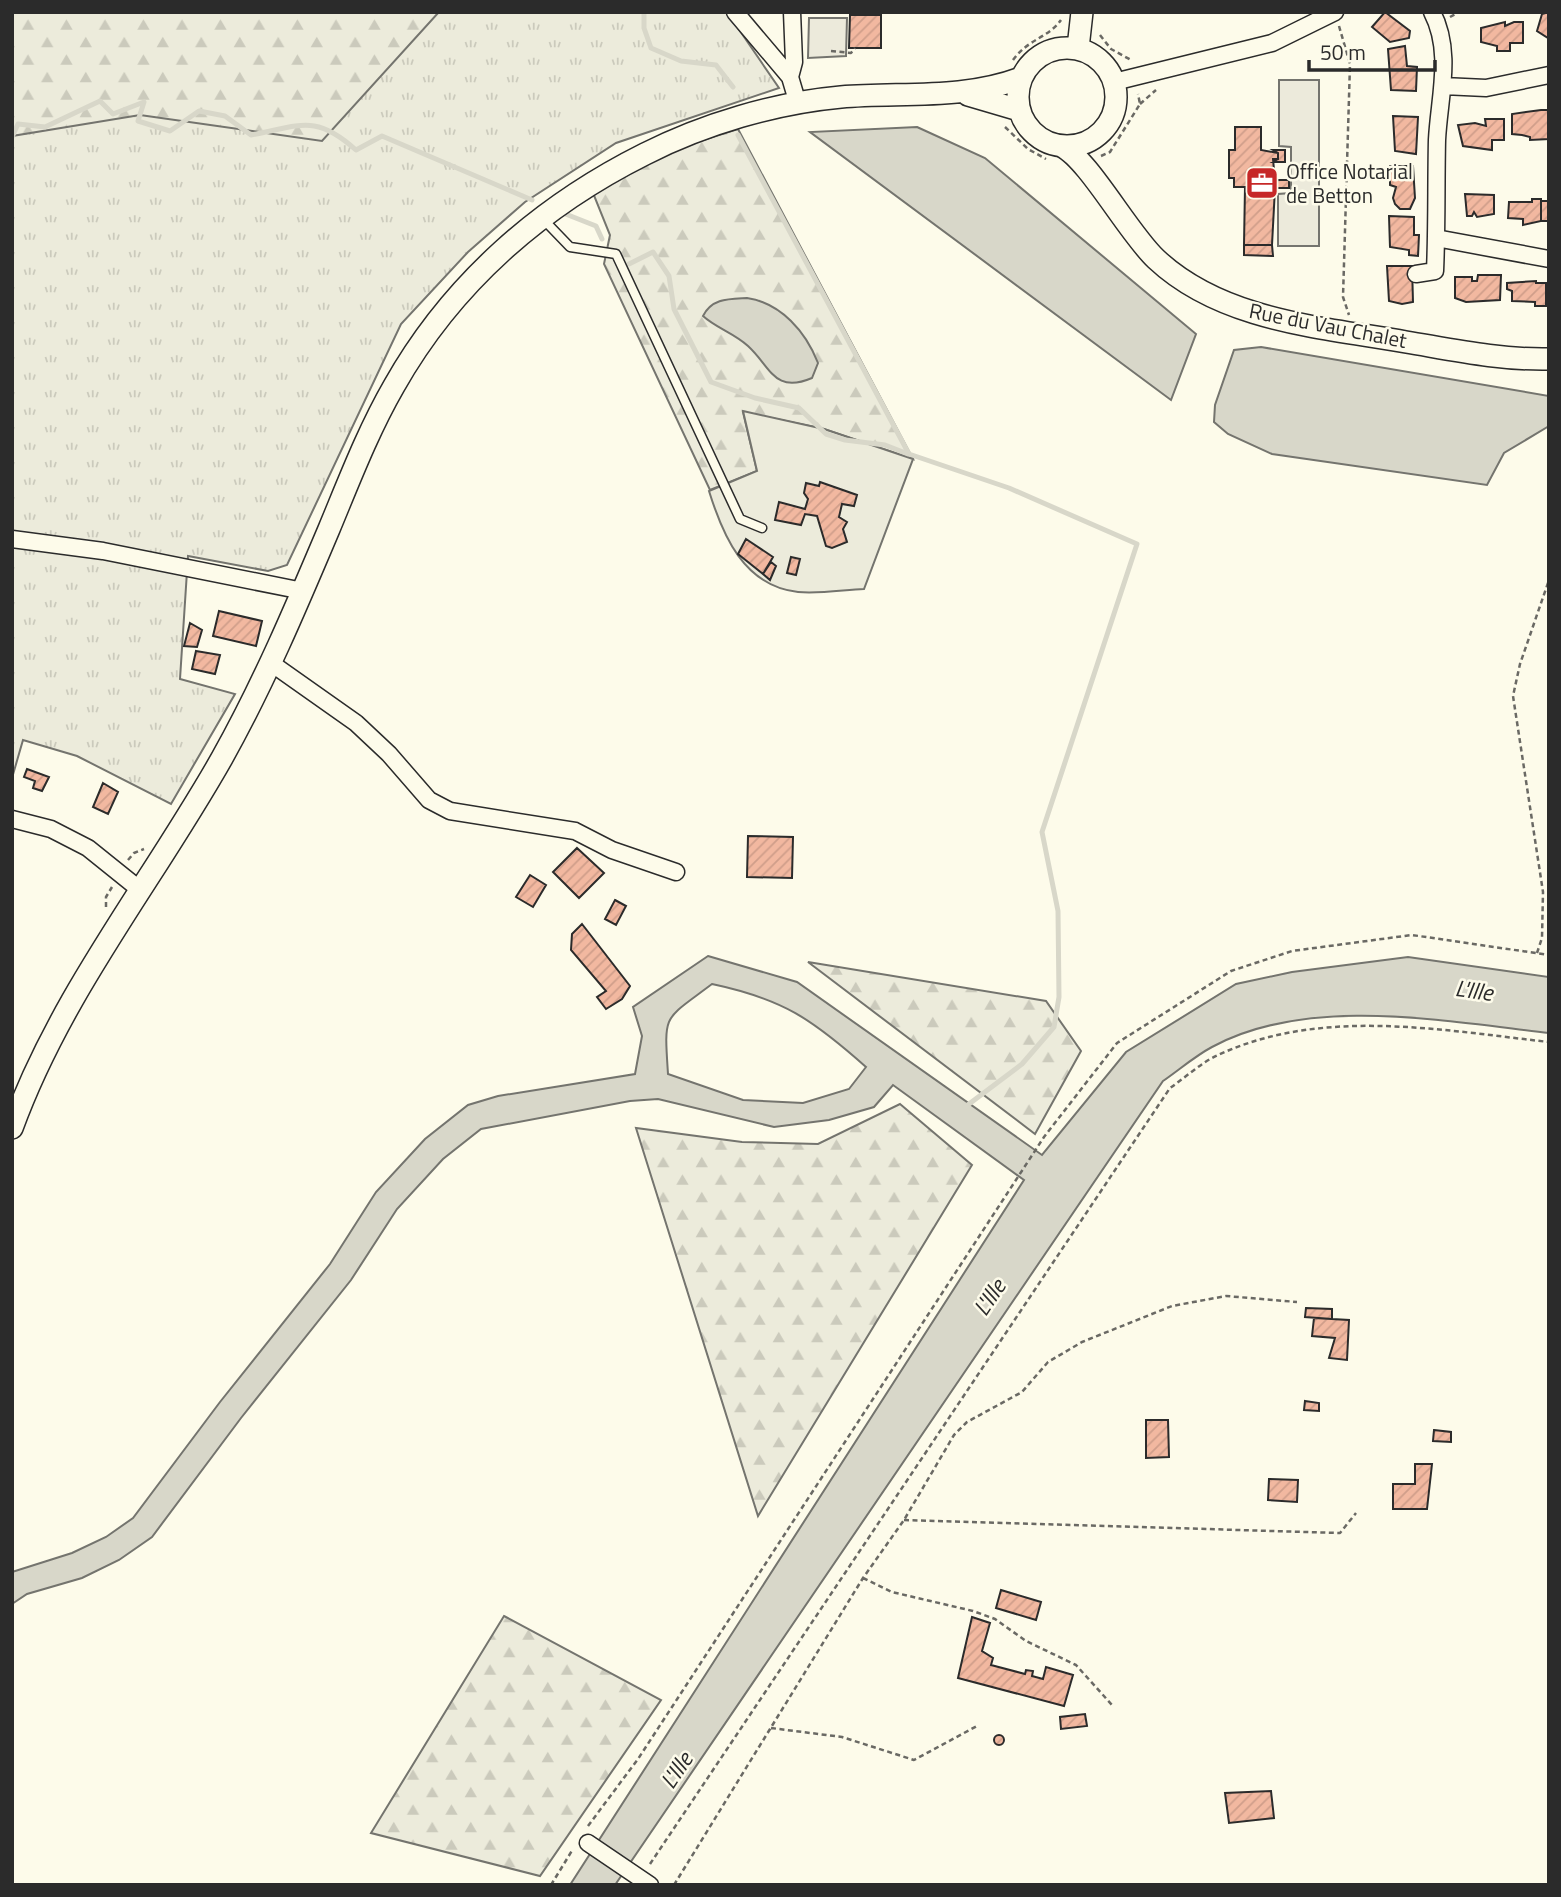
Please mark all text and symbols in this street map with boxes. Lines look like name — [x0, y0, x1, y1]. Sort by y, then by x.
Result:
scale bar — [1309, 28, 1435, 72]
text: 50 m — [1320, 36, 1366, 68]
place label: Office Notarial de Betton — [1286, 155, 1413, 211]
office icon: Office Notarial de Betton — [1243, 164, 1281, 202]
street label: Rue du Vau Chalet — [1246, 294, 1410, 356]
water label: L'Ille — [1453, 970, 1496, 1010]
water label: L'Ille — [964, 1270, 1015, 1322]
water label: L'Ille — [651, 1743, 702, 1795]

